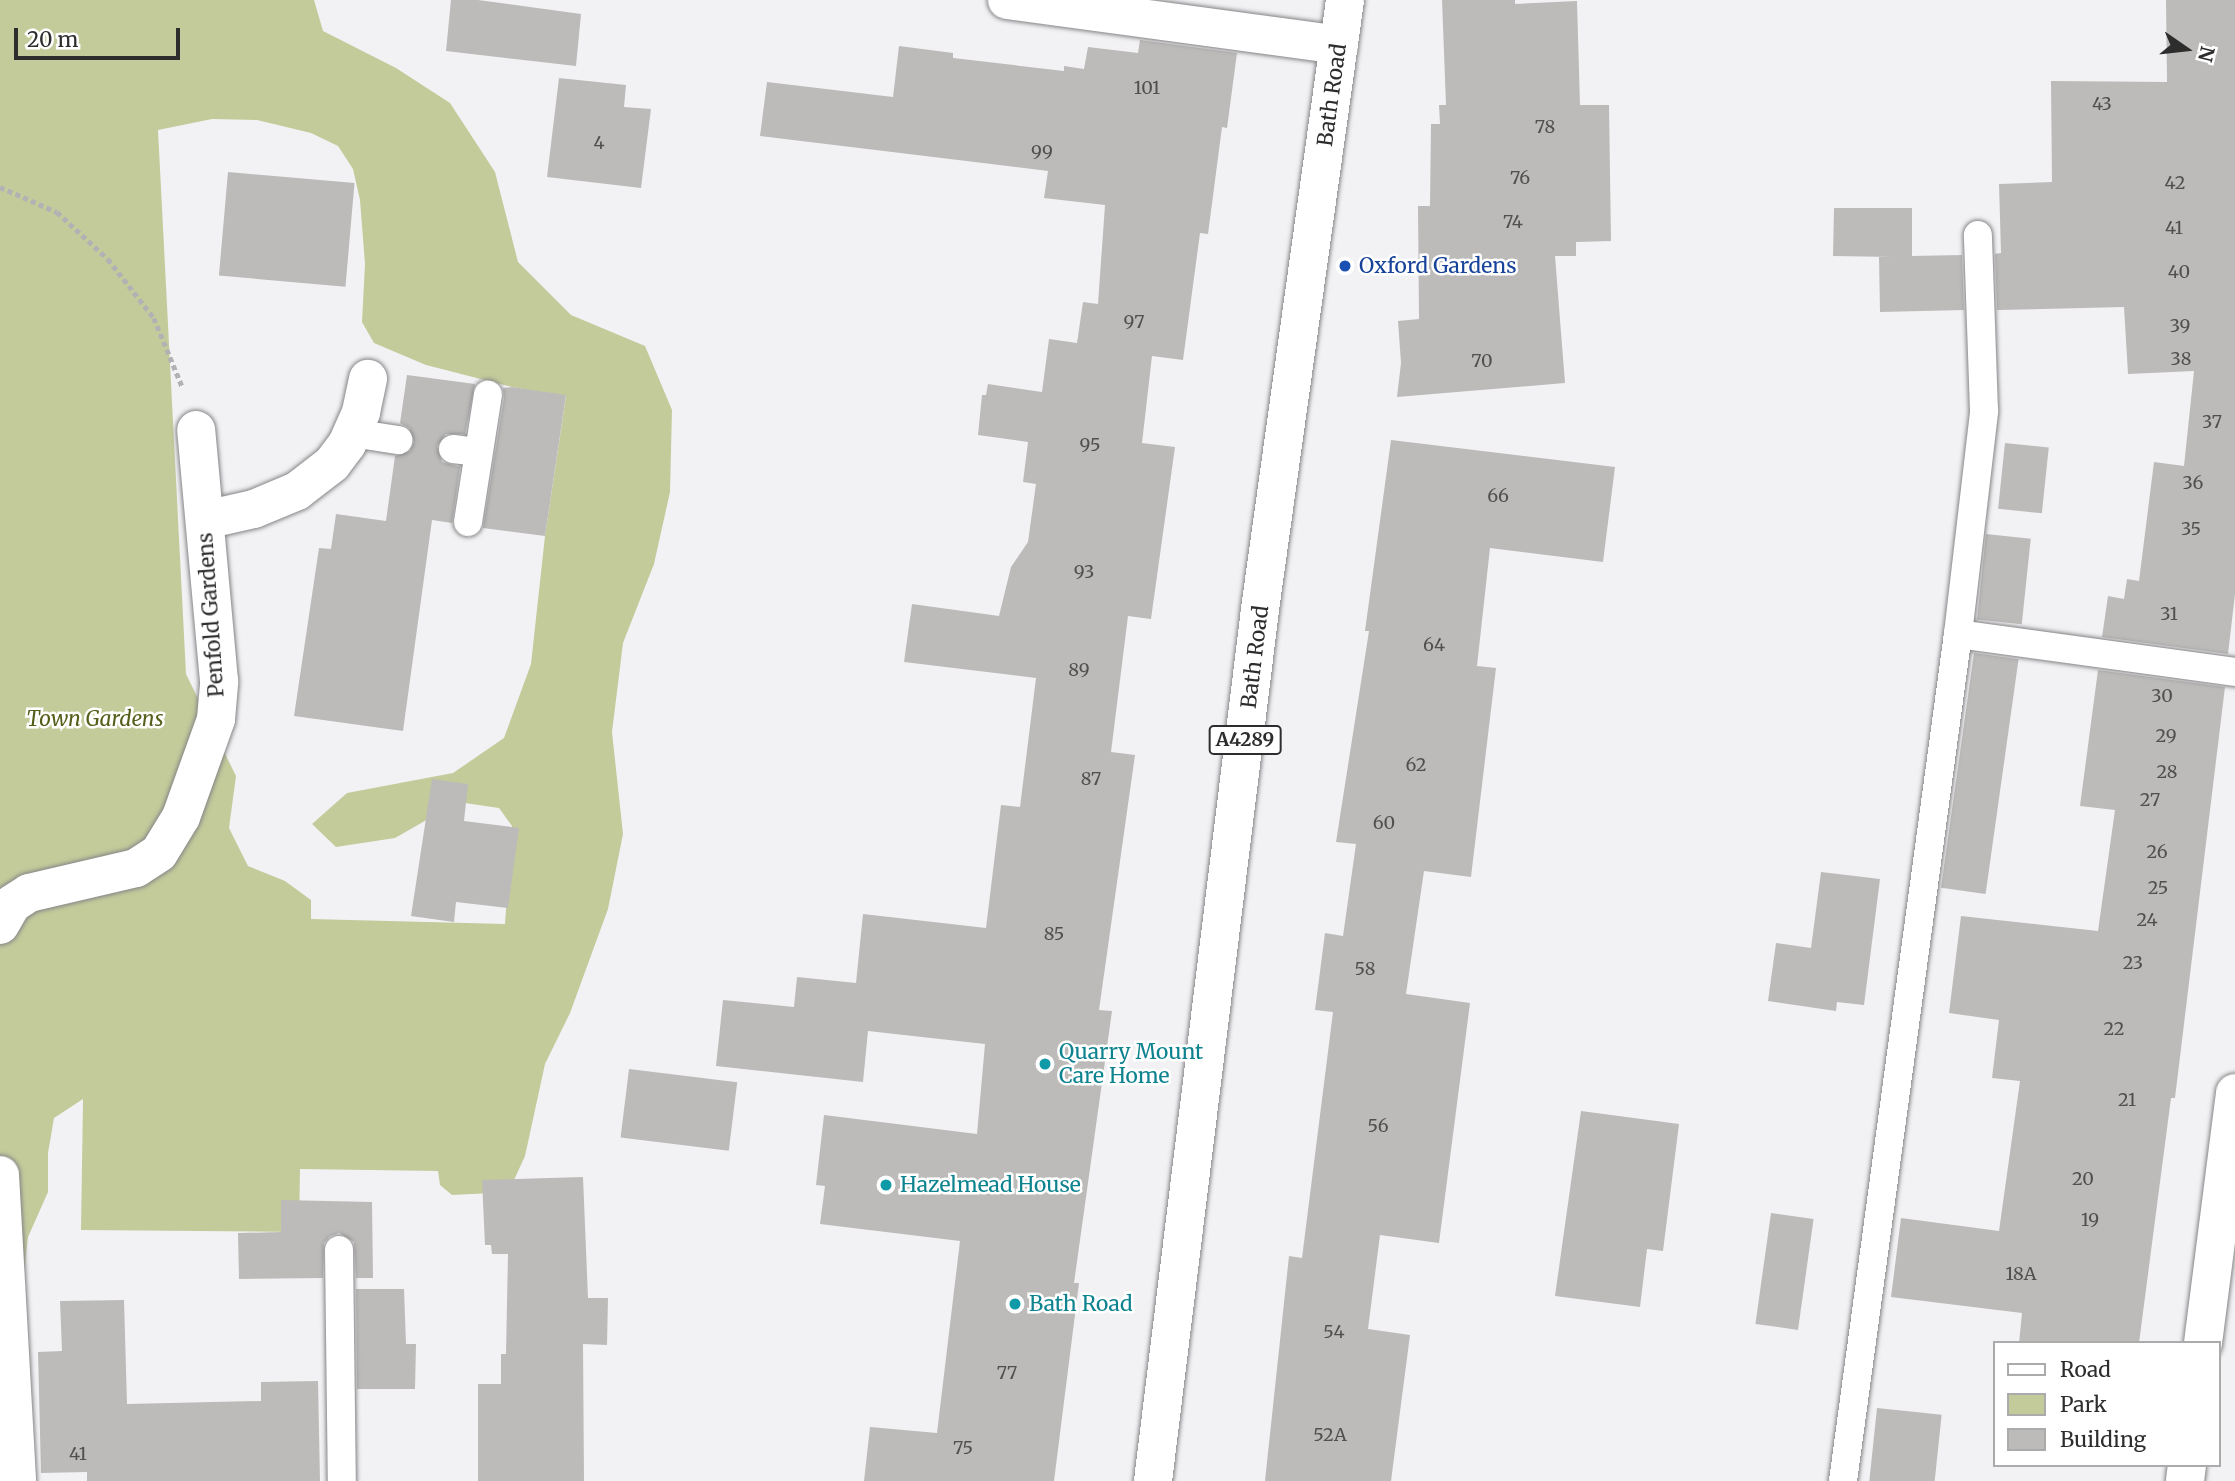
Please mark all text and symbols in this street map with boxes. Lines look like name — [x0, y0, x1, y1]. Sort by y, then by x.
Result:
scale bar — [18, 14, 184, 58]
north arrow — [2151, 14, 2221, 84]
text: 20 m — [27, 26, 78, 53]
street label: Bath Road — [1312, 42, 1352, 148]
text: N — [2193, 44, 2220, 64]
house number: 101 — [1134, 77, 1160, 99]
house number: 43 — [2092, 93, 2112, 115]
house number: 78 — [1535, 116, 1555, 138]
house number: 4 — [593, 132, 605, 154]
house number: 99 — [1031, 141, 1053, 163]
house number: 76 — [1510, 167, 1530, 189]
house number: 42 — [2165, 172, 2185, 194]
house number: 74 — [1503, 211, 1523, 233]
house number: 41 — [2165, 217, 2183, 239]
place label: Oxford Gardens — [1359, 253, 1516, 279]
marker: Oxford Gardens — [1337, 258, 1353, 274]
house number: 40 — [2168, 261, 2190, 283]
house number: 97 — [1124, 311, 1144, 333]
house number: 39 — [2170, 315, 2190, 337]
house number: 38 — [2171, 348, 2191, 370]
house number: 70 — [1471, 350, 1493, 372]
house number: 37 — [2202, 411, 2222, 433]
house number: 95 — [1080, 434, 1100, 456]
house number: 36 — [2183, 472, 2203, 494]
house number: 66 — [1487, 485, 1509, 507]
house number: 35 — [2181, 518, 2201, 540]
street label: Penfold Gardens — [193, 532, 229, 698]
house number: 93 — [1074, 561, 1094, 583]
house number: 31 — [2160, 603, 2178, 625]
street label: Bath Road — [1236, 604, 1274, 710]
house number: 64 — [1423, 634, 1445, 656]
house number: 89 — [1068, 659, 1090, 681]
house number: 30 — [2151, 685, 2173, 707]
park label: Town Gardens — [27, 706, 163, 732]
road number: A4289 — [1208, 724, 1282, 755]
house number: 29 — [2155, 725, 2177, 747]
house number: 62 — [1406, 754, 1426, 776]
house number: 28 — [2156, 761, 2178, 783]
house number: 87 — [1081, 768, 1101, 790]
house number: 27 — [2140, 789, 2160, 811]
house number: 60 — [1373, 812, 1395, 834]
house number: 26 — [2146, 841, 2168, 863]
house number: 25 — [2148, 877, 2168, 899]
house number: 24 — [2136, 909, 2158, 931]
house number: 85 — [1044, 923, 1064, 945]
house number: 23 — [2123, 952, 2143, 974]
house number: 58 — [1355, 958, 1375, 980]
house number: 22 — [2103, 1018, 2125, 1040]
place label: Quarry Mount Care Home — [1059, 1039, 1203, 1089]
marker: Quarry Mount Care Home — [1037, 1056, 1053, 1072]
house number: 21 — [2118, 1089, 2136, 1111]
house number: 56 — [1367, 1115, 1389, 1137]
house number: 20 — [2072, 1168, 2094, 1190]
place label: Hazelmead House — [900, 1172, 1081, 1198]
marker: Hazelmead House — [878, 1177, 894, 1193]
house number: 19 — [2081, 1209, 2099, 1231]
house number: 18A — [2006, 1263, 2036, 1285]
place label: Bath Road — [1029, 1291, 1133, 1317]
marker: Bath Road — [1007, 1296, 1023, 1312]
house number: 54 — [1323, 1321, 1345, 1343]
legend — [1994, 1341, 2221, 1467]
text: Road — [2060, 1356, 2111, 1383]
house number: 77 — [997, 1362, 1017, 1384]
text: Park — [2060, 1391, 2107, 1418]
house number: 52A — [1313, 1424, 1347, 1446]
text: Building — [2060, 1426, 2146, 1453]
house number: 75 — [953, 1437, 973, 1459]
house number: 41 — [69, 1443, 87, 1465]

